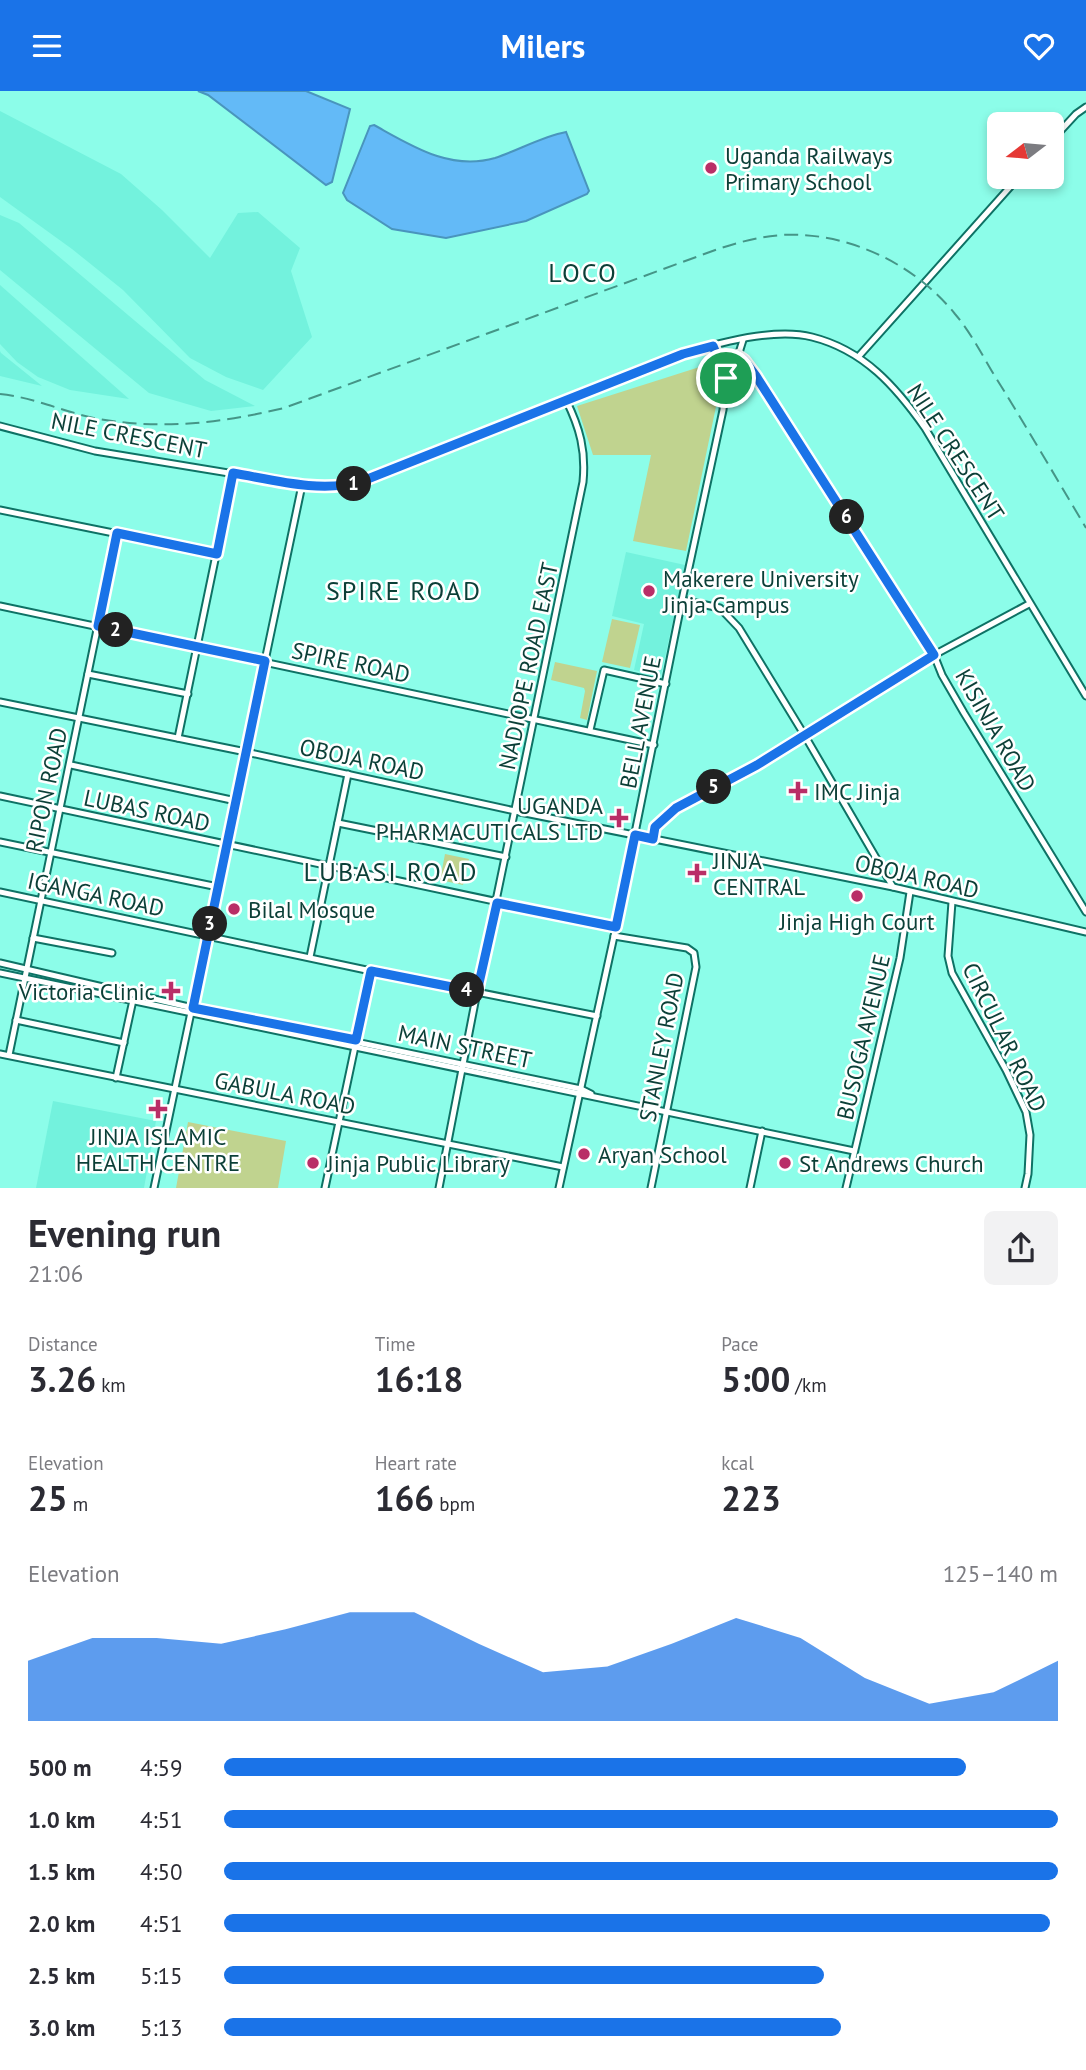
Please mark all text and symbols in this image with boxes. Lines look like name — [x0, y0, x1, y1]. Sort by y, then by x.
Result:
text: Milers — [501, 25, 585, 67]
icon: menu — [28, 27, 66, 65]
icon: heart — [1020, 27, 1058, 65]
north arrow — [987, 112, 1064, 189]
map controls — [987, 112, 1064, 189]
place label: Uganda Railways Primary School — [725, 141, 893, 196]
marker: Uganda Railways Primary School — [703, 160, 719, 176]
district label: LOCO — [548, 256, 618, 289]
pin — [696, 348, 756, 408]
icon: arrive — [707, 359, 745, 397]
street label: NILE CRESCENT — [901, 378, 1011, 526]
street label: NILE CRESCENT — [49, 406, 209, 464]
pin: 1 — [336, 467, 372, 501]
text: 1 — [348, 471, 359, 495]
pin: 6 — [830, 499, 864, 535]
text: 6 — [841, 504, 852, 528]
street label: NADIOPE ROAD EAST — [492, 560, 564, 772]
place label: Makerere University Jinja Campus — [662, 564, 859, 619]
district label: SPIRE ROAD — [326, 574, 482, 607]
marker: Makerere University Jinja Campus — [641, 583, 657, 599]
pin: 2 — [99, 613, 134, 647]
text: 2 — [110, 617, 121, 641]
street label: SPIRE ROAD — [289, 635, 413, 689]
street label: BELL AVENUE — [613, 653, 667, 791]
street label: KISINJA ROAD — [949, 664, 1043, 796]
street label: RIPON ROAD — [19, 725, 73, 855]
street label: OBOJA ROAD — [297, 732, 427, 786]
pin: 5 — [696, 769, 732, 805]
text: 5 — [708, 774, 719, 798]
place label: IMC Jinja — [814, 777, 900, 806]
marker: IMC Jinja — [788, 781, 808, 801]
street label: LUBAS ROAD — [81, 782, 213, 838]
place label: UGANDA PHARMACUTICALS LTD — [376, 791, 604, 846]
marker: UGANDA PHARMACUTICALS LTD — [609, 808, 629, 828]
place label: JINJA CENTRAL — [712, 846, 805, 901]
street label: OBOJA ROAD — [852, 848, 982, 904]
district label: LUBASI ROAD — [304, 855, 478, 888]
marker: JINJA CENTRAL — [687, 863, 707, 883]
street label: IGANGA ROAD — [25, 865, 167, 923]
marker: Jinja High Court — [849, 888, 865, 904]
place label: Bilal Mosque — [248, 895, 375, 924]
marker: Bilal Mosque — [226, 901, 242, 917]
pin: 3 — [192, 907, 228, 941]
place label: Jinja High Court — [778, 907, 935, 936]
text: 3 — [204, 911, 215, 935]
street label: BUSOGA AVENUE — [830, 951, 896, 1123]
street label: CIRCULAR ROAD — [956, 958, 1054, 1116]
street label: STANLEY ROAD — [632, 970, 690, 1124]
pin: 4 — [449, 972, 484, 1007]
place label: Victoria Clinic — [18, 977, 155, 1006]
text: 4 — [461, 977, 472, 1001]
marker: Victoria Clinic — [161, 981, 181, 1001]
street label: MAIN STREET — [395, 1018, 535, 1074]
street label: GABULA ROAD — [212, 1065, 358, 1121]
marker: JINJA ISLAMIC HEALTH CENTRE — [148, 1099, 168, 1119]
place label: JINJA ISLAMIC HEALTH CENTRE — [76, 1122, 240, 1177]
place label: Aryan School — [598, 1140, 727, 1169]
marker: Aryan School — [576, 1146, 592, 1162]
place label: Jinja Public Library — [326, 1149, 510, 1178]
place label: St Andrews Church — [799, 1149, 984, 1178]
marker: Jinja Public Library — [305, 1155, 321, 1171]
marker: St Andrews Church — [777, 1155, 793, 1171]
text: Evening run — [28, 1208, 221, 1257]
button: share — [984, 1211, 1058, 1285]
text: 21:06 — [28, 1259, 83, 1288]
text: Distance — [28, 1332, 98, 1356]
text: Time — [375, 1332, 415, 1356]
text: Pace — [721, 1332, 759, 1356]
text: 3.26 — [28, 1356, 96, 1402]
text: 16:18 — [375, 1356, 463, 1402]
text: 5:00 — [721, 1356, 790, 1402]
text: km — [96, 1373, 126, 1397]
text: /km — [790, 1373, 827, 1397]
text: Elevation — [28, 1451, 104, 1475]
text: Heart rate — [375, 1451, 457, 1475]
text: kcal — [721, 1451, 754, 1475]
text: 25 — [28, 1475, 68, 1521]
text: 166 — [375, 1475, 434, 1521]
text: 223 — [721, 1475, 781, 1521]
text: m — [68, 1492, 88, 1516]
text: bpm — [434, 1492, 475, 1516]
text: Elevation — [28, 1559, 120, 1588]
text: 125–140 m — [943, 1559, 1058, 1588]
text: 500 m — [28, 1753, 91, 1782]
text: 4:59 — [140, 1753, 183, 1782]
text: 1.0 km — [28, 1805, 95, 1834]
text: 4:51 — [140, 1805, 183, 1834]
text: 1.5 km — [28, 1857, 95, 1886]
text: 4:50 — [140, 1857, 183, 1886]
text: 2.0 km — [28, 1909, 95, 1938]
text: 4:51 — [140, 1909, 183, 1938]
text: 2.5 km — [28, 1961, 95, 1990]
text: 5:15 — [140, 1961, 183, 1990]
text: 3.0 km — [28, 2013, 95, 2042]
text: 5:13 — [140, 2013, 183, 2042]

